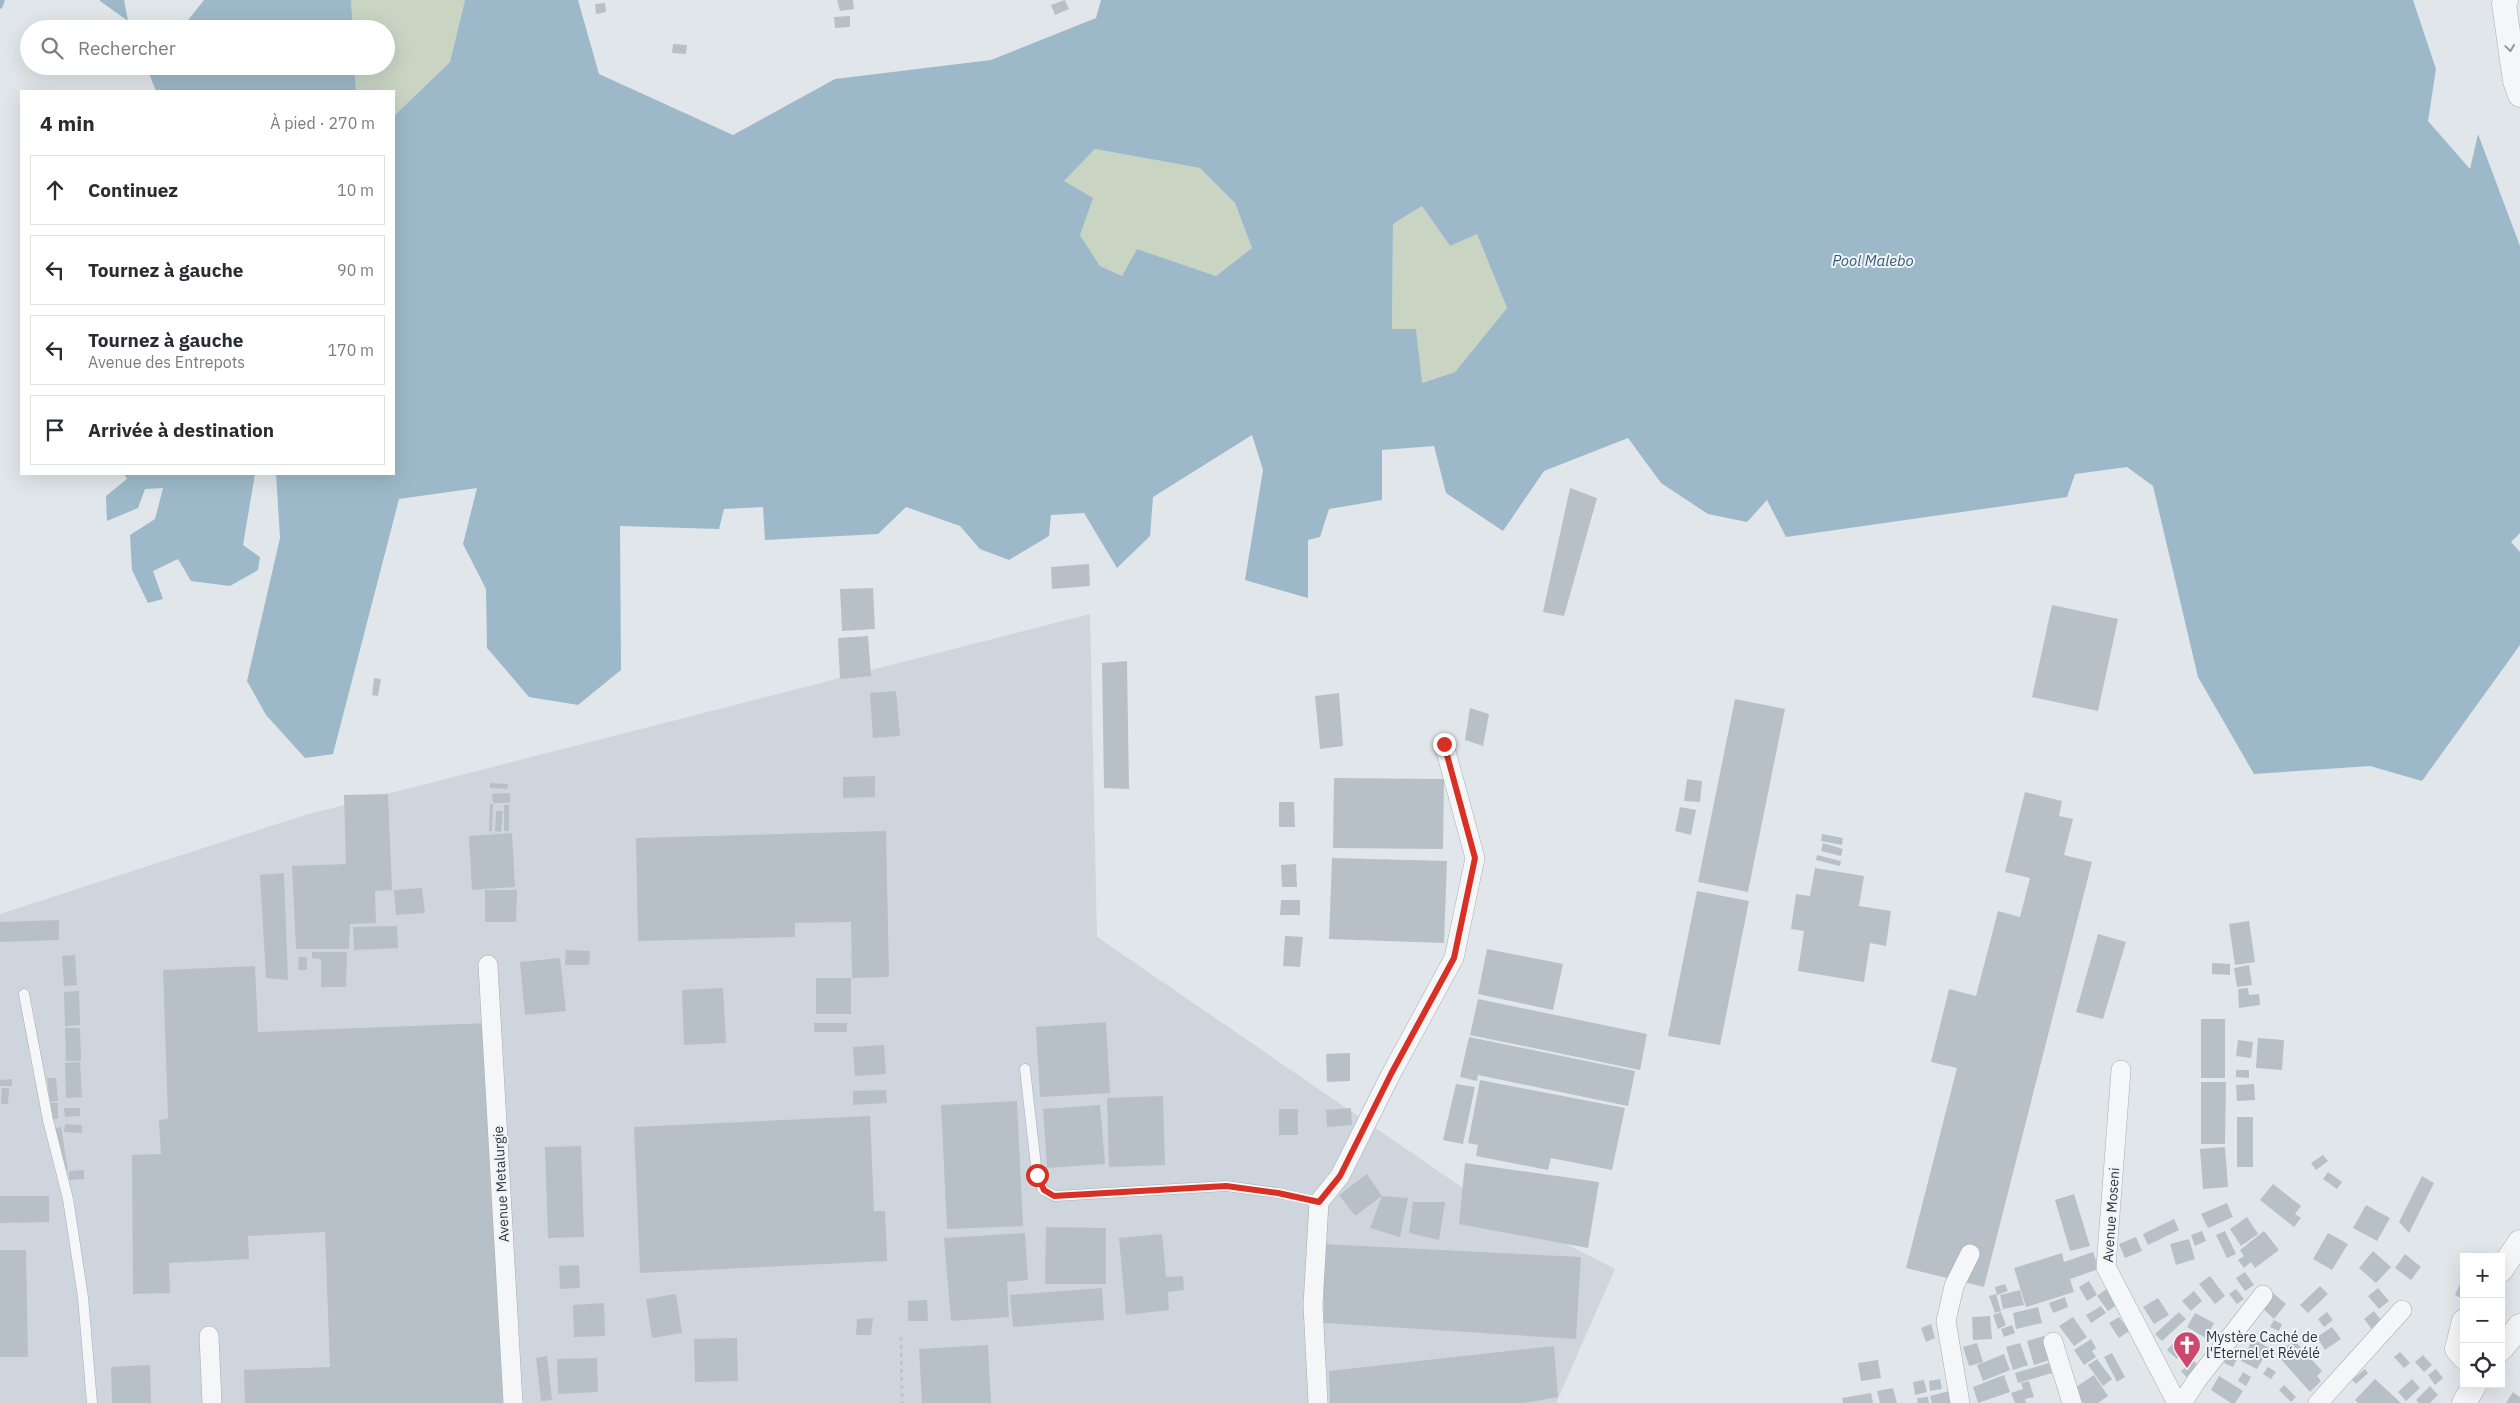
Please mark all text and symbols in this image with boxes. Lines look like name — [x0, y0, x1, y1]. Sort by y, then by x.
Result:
search box — [20, 20, 395, 75]
icon: search — [38, 34, 66, 62]
text: Rechercher — [78, 36, 176, 60]
one-way arrow — [2504, 44, 2515, 52]
text: 4 min — [40, 109, 95, 137]
text: À pied · 270 m — [270, 113, 375, 133]
icon: ahead — [41, 176, 69, 204]
text: Continuez — [88, 178, 178, 202]
text: 10 m — [337, 180, 374, 200]
water label: Pool Malebo — [1832, 251, 1914, 270]
icon: left — [41, 256, 69, 284]
text: Tournez à gauche — [88, 258, 244, 282]
text: 90 m — [337, 260, 374, 280]
text: Tournez à gauche — [88, 328, 244, 352]
icon: left — [41, 336, 69, 364]
text: 170 m — [327, 340, 374, 360]
text: Avenue des Entrepots — [88, 352, 245, 372]
icon: arrive — [41, 416, 69, 444]
text: Arrivée à destination — [88, 418, 274, 442]
route end — [1433, 733, 1456, 756]
street label: Avenue Metalurgie — [489, 1125, 513, 1243]
route start — [1026, 1164, 1049, 1187]
street label: Avenue Moseni — [2099, 1167, 2123, 1263]
map controls — [2460, 1253, 2505, 1388]
button: + — [2460, 1253, 2505, 1298]
button: − — [2460, 1298, 2505, 1343]
place label: Mystère Caché de l'Eternel et Révélé — [2206, 1328, 2320, 1362]
church icon: Mystère Caché de l'Eternel et Révélé — [2172, 1330, 2202, 1369]
button: locate — [2460, 1343, 2505, 1388]

